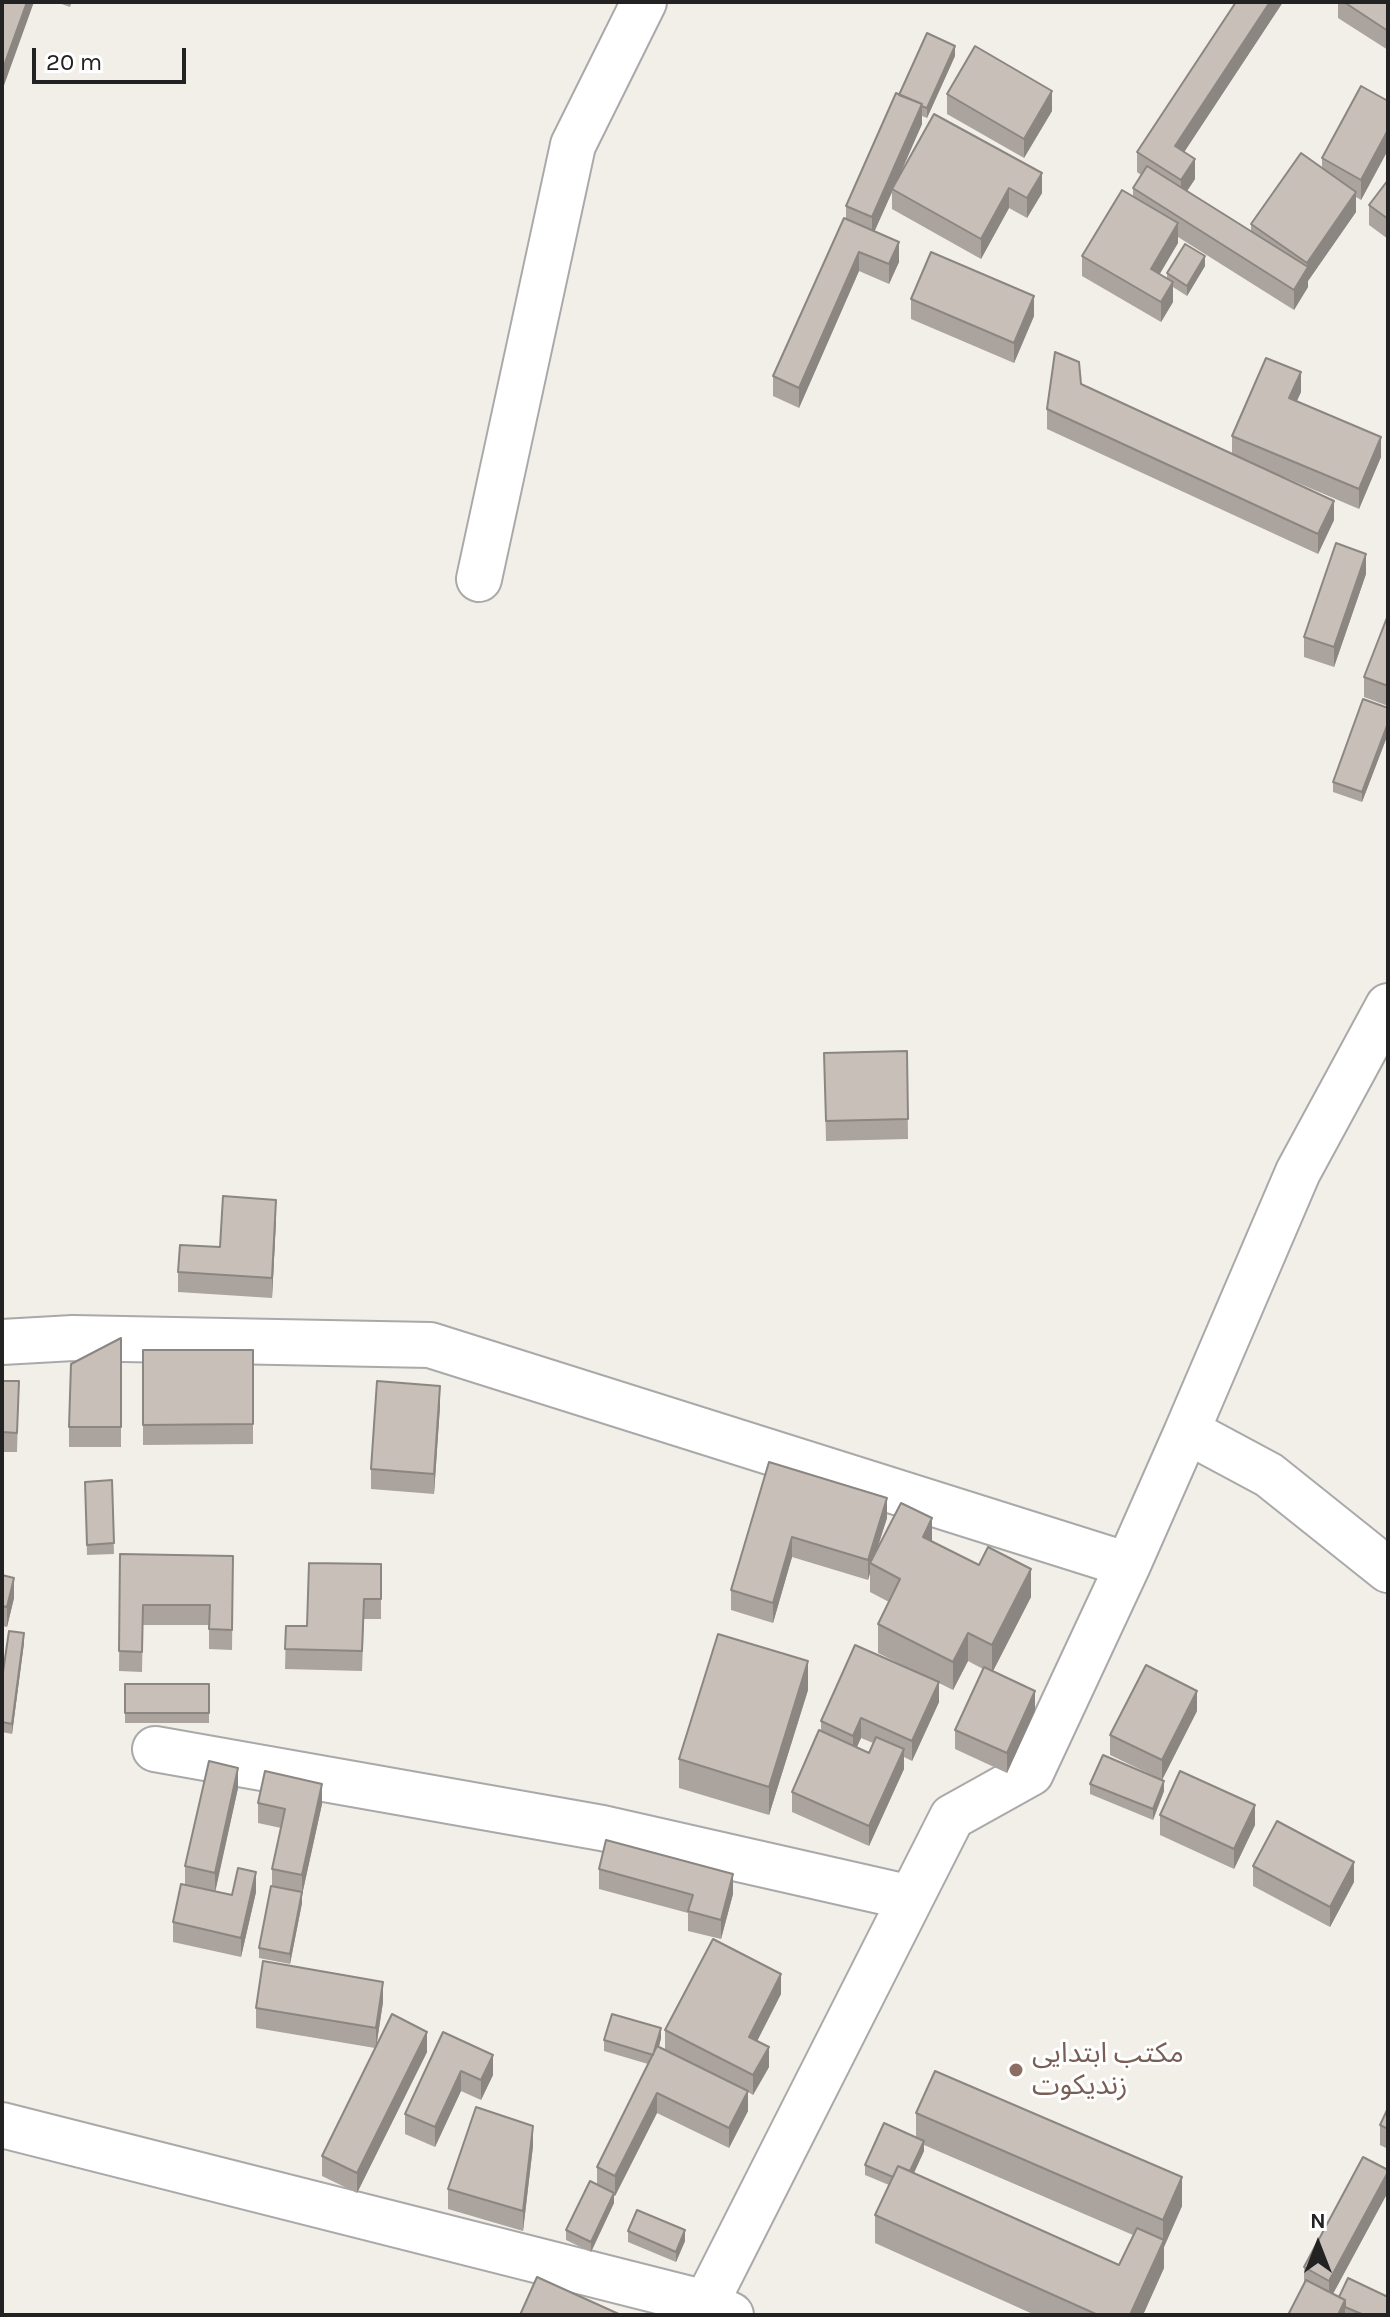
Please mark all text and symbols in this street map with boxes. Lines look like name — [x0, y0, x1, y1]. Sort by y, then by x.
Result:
scale bar — [36, 32, 190, 82]
text: 20 m — [46, 48, 102, 76]
place label: مکتب ابتدایی زندیکوت — [1032, 2037, 1184, 2103]
marker: مکتب ابتدایی زندیکوت — [1007, 2061, 1025, 2079]
north arrow — [1278, 2205, 1358, 2285]
text: N — [1310, 2208, 1326, 2234]

